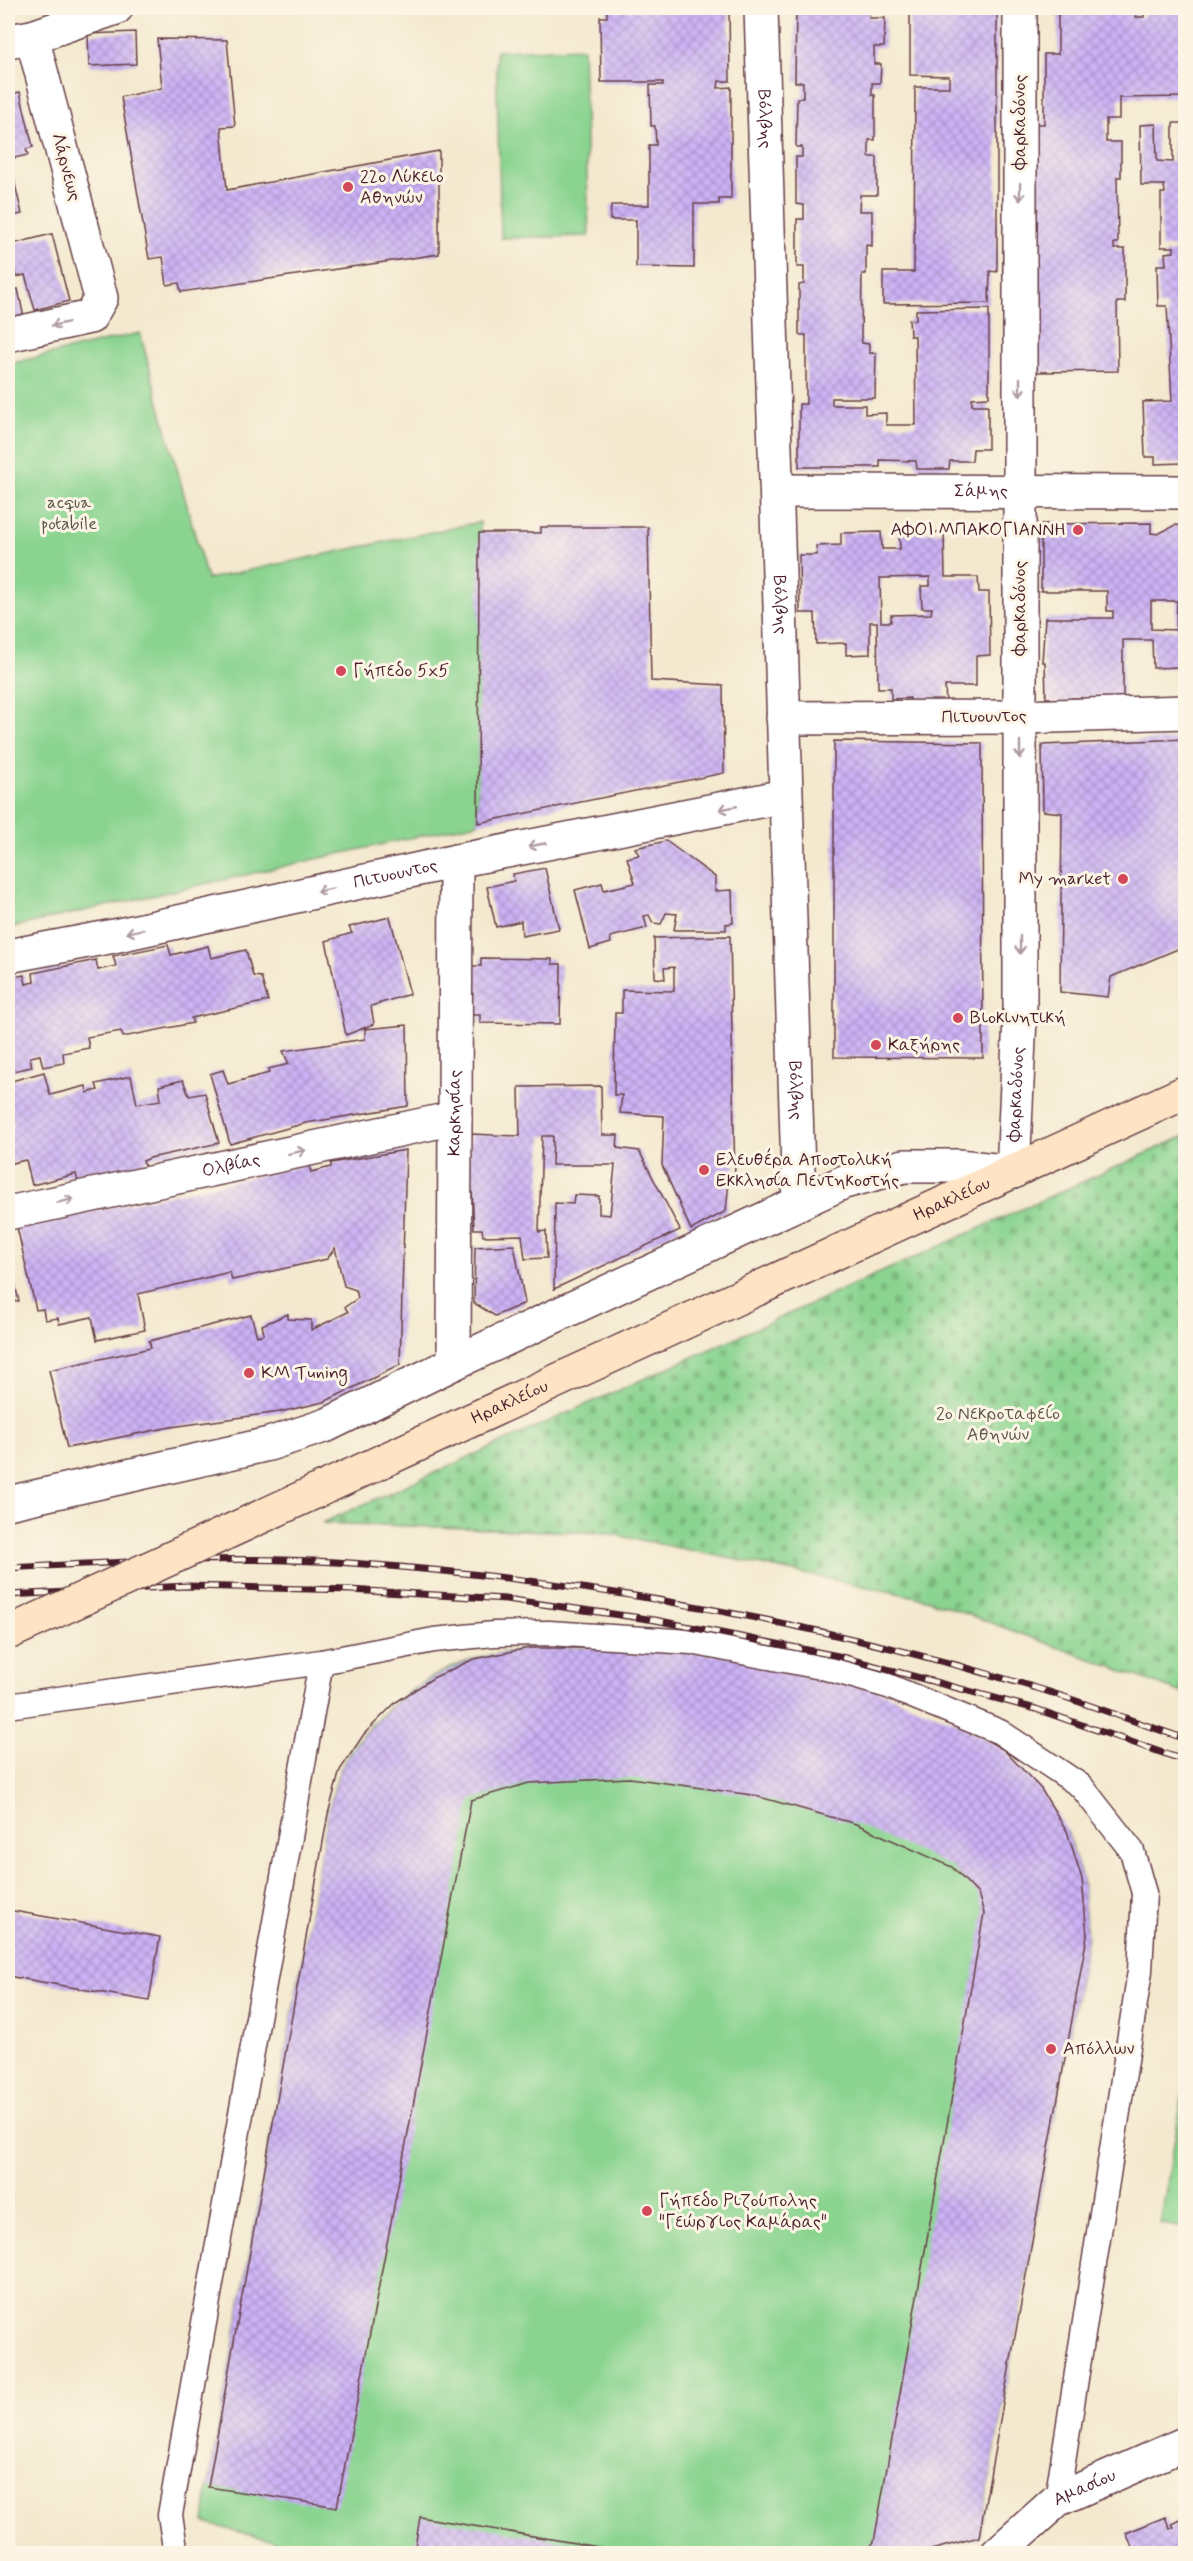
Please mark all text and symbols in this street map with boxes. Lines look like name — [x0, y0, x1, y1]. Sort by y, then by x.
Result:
street label: Φαρκαδόνος — [1008, 74, 1032, 170]
street label: Βόλβης — [752, 89, 777, 149]
street label: Λάρνεως — [45, 130, 87, 204]
place label: 22ο Λύκειο Αθηνών — [360, 165, 444, 210]
marker: 22ο Λύκειο Αθηνών — [341, 180, 355, 194]
one-way arrow — [1014, 181, 1026, 201]
one-way arrow — [50, 319, 70, 330]
one-way arrow — [1014, 376, 1026, 396]
street label: Σάμης — [954, 479, 1008, 504]
park label: acqua potabile — [41, 491, 97, 536]
place label: ΑΦΟΙ ΜΠΑΚΟΓΙΑΝΝΗ — [890, 518, 1066, 542]
marker: ΑΦΟΙ ΜΠΑΚΟΓΙΑΝΝΗ — [1071, 523, 1085, 537]
street label: Φαρκαδόνος — [1008, 560, 1032, 656]
street label: Βόλβης — [767, 575, 793, 635]
place label: Γήπεδο 5x5 — [353, 659, 449, 683]
marker: Γήπεδο 5x5 — [334, 664, 348, 678]
street label: Πιτυουντος — [941, 704, 1027, 730]
one-way arrow — [1014, 739, 1026, 759]
one-way arrow — [719, 803, 738, 814]
one-way arrow — [527, 840, 547, 851]
street label: Πιτυουντος — [351, 853, 440, 895]
place label: My market — [1019, 867, 1111, 891]
marker: My market — [1116, 872, 1130, 886]
one-way arrow — [316, 884, 335, 896]
one-way arrow — [126, 926, 145, 938]
one-way arrow — [1014, 934, 1026, 954]
place label: Βιοκινητική — [970, 1006, 1066, 1030]
marker: Βιοκινητική — [951, 1011, 965, 1025]
place label: Καξήρης — [888, 1033, 960, 1057]
marker: Καξήρης — [869, 1038, 883, 1052]
street label: Φαρκαδόνος — [1002, 1046, 1031, 1143]
street label: Βόλβης — [782, 1060, 808, 1121]
street label: Καρκησίας — [443, 1070, 467, 1156]
one-way arrow — [287, 1145, 306, 1157]
place label: Ελευθέρα Αποστολική Εκκλησία Πεντηκοστής — [716, 1147, 899, 1193]
street label: Ολβίας — [200, 1148, 263, 1183]
marker: Ελευθέρα Αποστολική Εκκλησία Πεντηκοστής — [697, 1163, 711, 1177]
street label: Ηρακλείου — [909, 1171, 994, 1228]
one-way arrow — [55, 1194, 74, 1206]
place label: KM Tuning — [261, 1361, 348, 1386]
marker: KM Tuning — [242, 1366, 256, 1380]
street label: Ηρακλείου — [467, 1374, 552, 1431]
park label: 2ο Νεκροταφείο Αθηνών — [936, 1402, 1060, 1447]
place label: Απόλλων — [1063, 2037, 1134, 2061]
marker: Απόλλων — [1044, 2042, 1058, 2056]
place label: Γήπεδο Ριζούπολης "Γεώργιος Καμάρας" — [659, 2189, 827, 2234]
marker: Γήπεδο Ριζούπολης "Γεώργιος Καμάρας" — [640, 2204, 654, 2218]
street label: Αμασίου — [1050, 2463, 1120, 2512]

